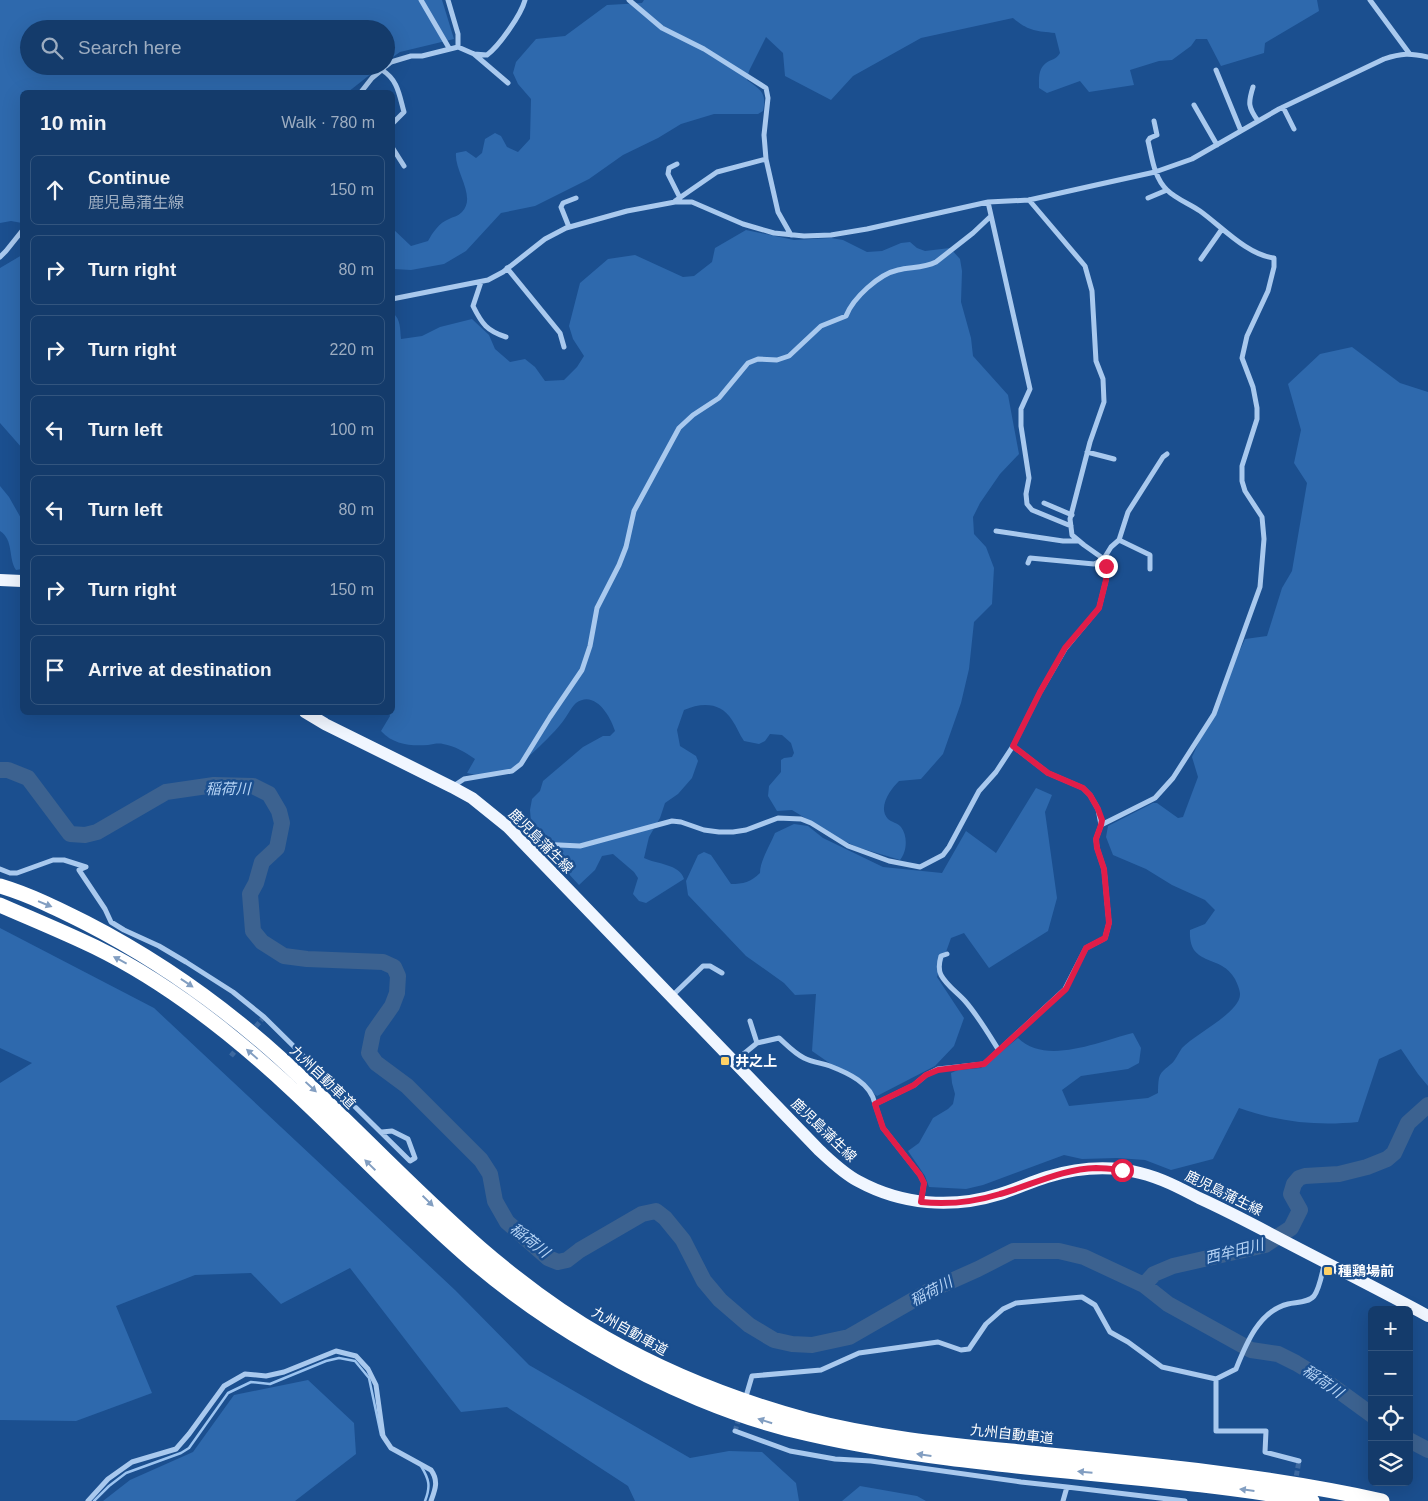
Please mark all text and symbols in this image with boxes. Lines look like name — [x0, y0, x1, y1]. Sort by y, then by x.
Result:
search box — [20, 20, 395, 75]
icon: search — [38, 34, 66, 62]
text: Search here — [78, 37, 182, 58]
text: 10 min — [40, 111, 107, 134]
text: Walk · 780 m — [281, 114, 375, 131]
text: Continue — [88, 167, 170, 188]
icon: ahead — [41, 176, 69, 204]
text: 150 m — [330, 181, 374, 198]
text: 鹿児島蒲生線 — [88, 194, 184, 211]
icon: right — [41, 256, 69, 284]
text: Turn right — [88, 259, 176, 280]
text: 80 m — [338, 261, 374, 278]
icon: right — [41, 336, 69, 364]
text: Turn right — [88, 339, 176, 360]
text: 220 m — [330, 341, 374, 358]
icon: left — [41, 416, 69, 444]
text: Turn left — [88, 419, 163, 440]
text: 100 m — [330, 421, 374, 438]
icon: left — [41, 496, 69, 524]
text: Turn left — [88, 499, 163, 520]
text: 80 m — [338, 501, 374, 518]
route end — [1095, 555, 1118, 578]
icon: right — [41, 576, 69, 604]
text: Turn right — [88, 579, 176, 600]
text: 150 m — [330, 581, 374, 598]
icon: arrive — [41, 656, 69, 684]
text: Arrive at destination — [88, 659, 272, 680]
water label: 稲荷川 — [205, 780, 252, 797]
street label: 鹿児島蒲生線 — [506, 806, 576, 876]
one-way arrow — [38, 900, 52, 908]
one-way arrow — [113, 956, 126, 965]
one-way arrow — [180, 978, 193, 988]
street label: 九州自動車道 — [287, 1042, 359, 1112]
one-way arrow — [245, 1049, 258, 1060]
place label: 井之上 — [735, 1053, 777, 1069]
marker: 井之上 — [719, 1055, 731, 1067]
one-way arrow — [305, 1081, 317, 1093]
street label: 鹿児島蒲生線 — [788, 1095, 860, 1165]
one-way arrow — [365, 1159, 377, 1171]
route start — [1111, 1159, 1134, 1182]
street label: 鹿児島蒲生線 — [1183, 1167, 1265, 1219]
one-way arrow — [421, 1195, 433, 1207]
water label: 稲荷川 — [507, 1219, 555, 1262]
water label: 西牟田川 — [1203, 1235, 1267, 1267]
place label: 種鶏場前 — [1338, 1263, 1394, 1279]
marker: 種鶏場前 — [1322, 1265, 1334, 1277]
water label: 稲荷川 — [907, 1272, 957, 1309]
street label: 九州自動車道 — [589, 1304, 671, 1358]
map controls — [1368, 1306, 1413, 1486]
button: + — [1368, 1306, 1413, 1351]
button: − — [1368, 1351, 1413, 1396]
water label: 稲荷川 — [1300, 1361, 1348, 1402]
button: locate — [1368, 1396, 1413, 1441]
one-way arrow — [757, 1417, 772, 1425]
street label: 九州自動車道 — [969, 1422, 1055, 1446]
button: layers — [1368, 1441, 1413, 1486]
one-way arrow — [915, 1451, 931, 1459]
one-way arrow — [1077, 1468, 1093, 1476]
one-way arrow — [1238, 1486, 1254, 1494]

